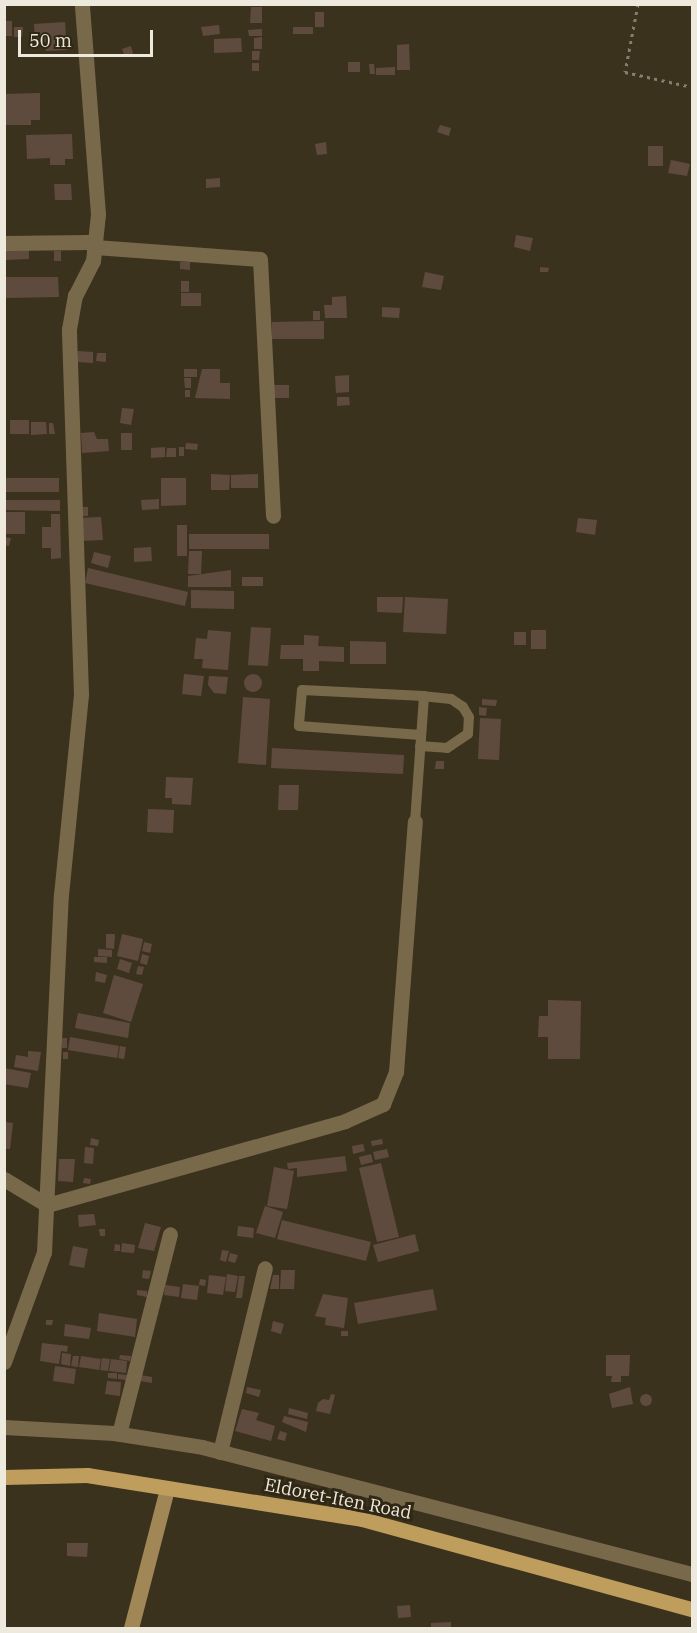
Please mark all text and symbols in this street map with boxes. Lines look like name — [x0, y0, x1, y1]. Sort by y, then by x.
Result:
scale bar — [21, 18, 156, 56]
text: 50 m — [29, 29, 72, 52]
street label: Eldoret-Iten Road — [263, 1474, 413, 1524]

